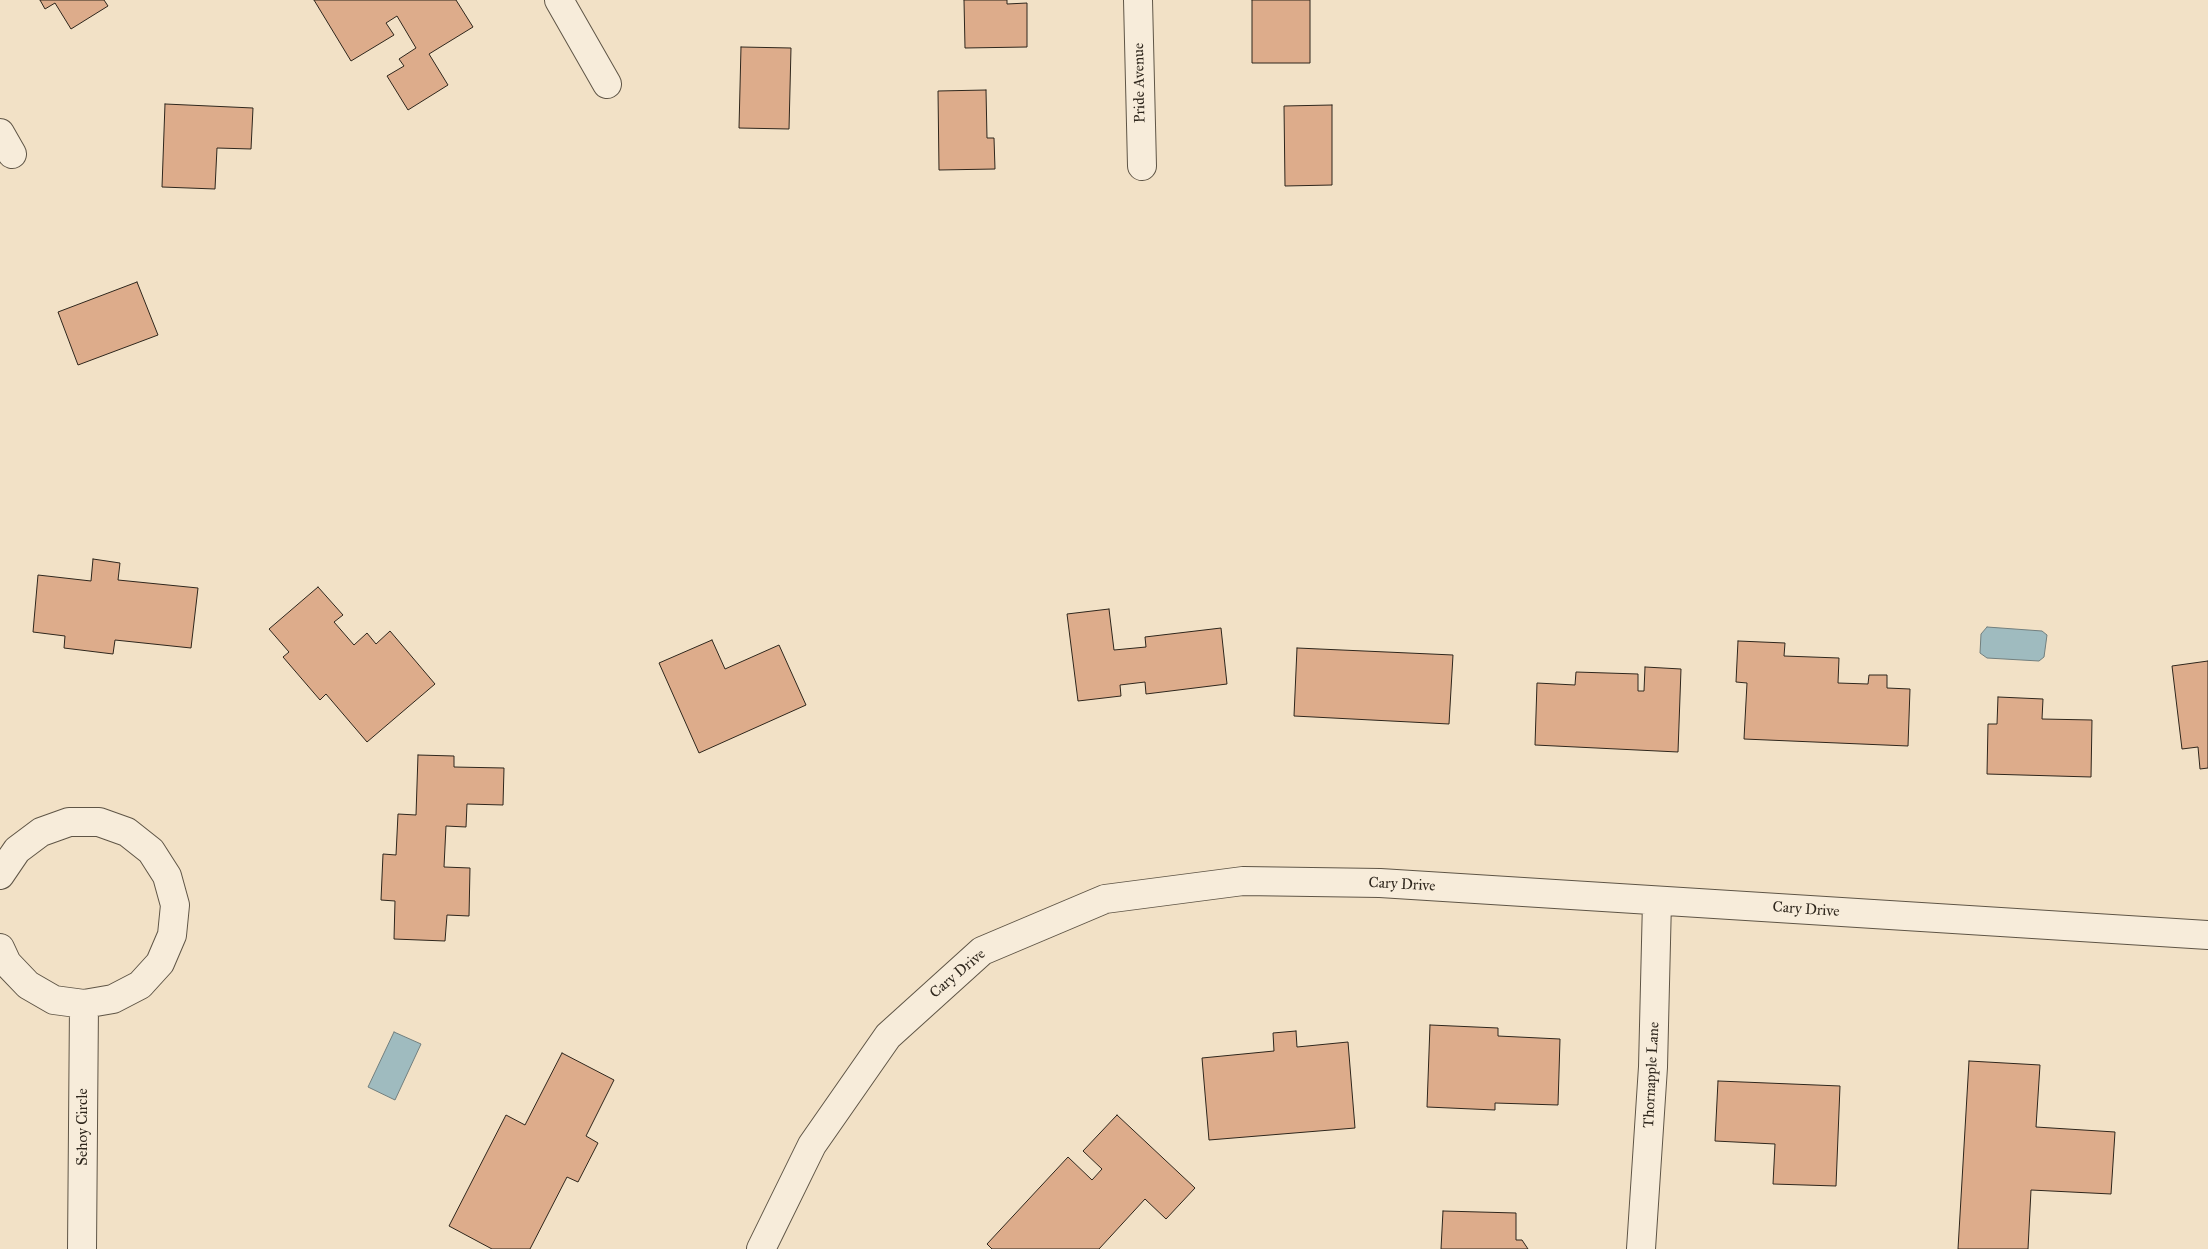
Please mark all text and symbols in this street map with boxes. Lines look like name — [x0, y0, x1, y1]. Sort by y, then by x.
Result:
street label: Pride Avenue — [1130, 43, 1150, 123]
street label: Cary Drive — [1368, 874, 1436, 896]
street label: Cary Drive — [1772, 899, 1840, 921]
street label: Cary Drive — [927, 946, 989, 1002]
street label: Thornapple Lane — [1640, 1021, 1664, 1129]
street label: Sehoy Circle — [74, 1088, 92, 1166]

